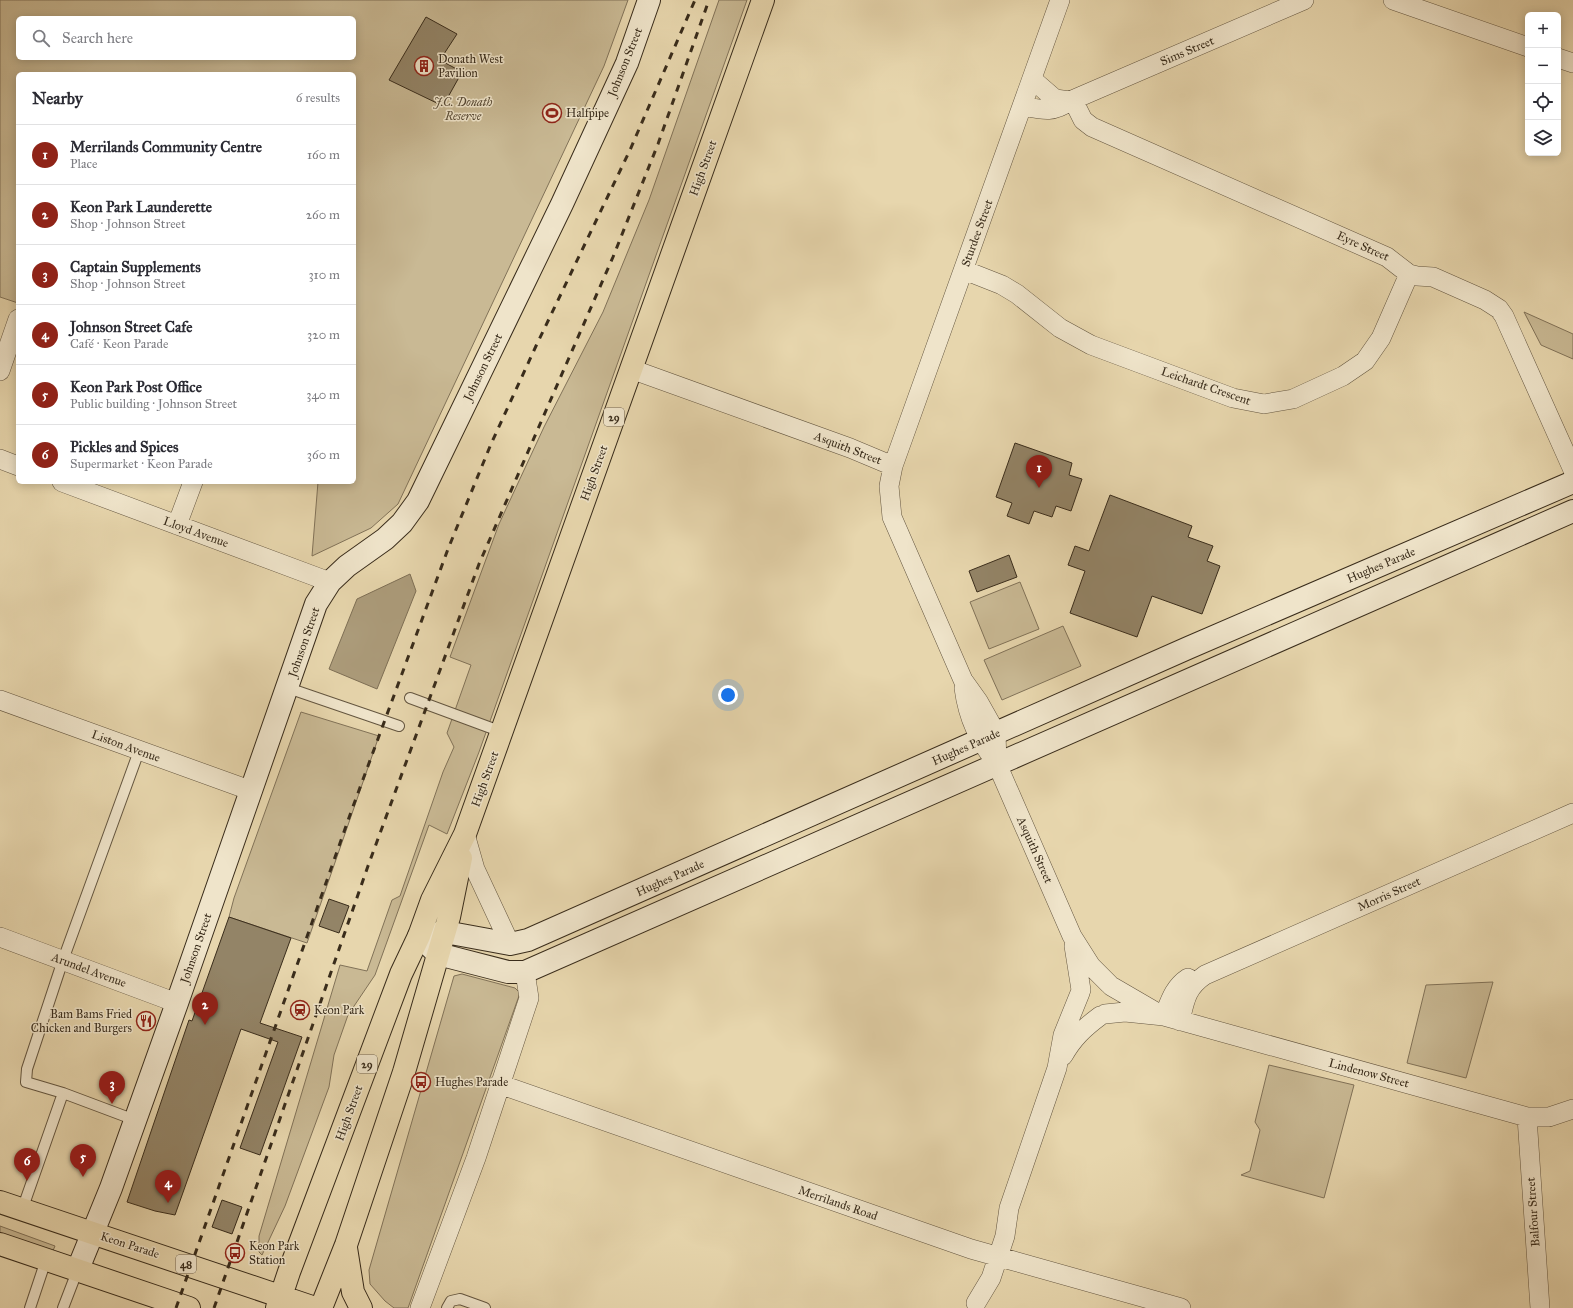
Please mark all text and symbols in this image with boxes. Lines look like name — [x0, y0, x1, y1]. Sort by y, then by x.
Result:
map controls — [1525, 12, 1561, 156]
button: + — [1525, 12, 1561, 48]
search box — [16, 16, 356, 60]
street label: Johnson Street — [604, 25, 646, 101]
icon: search — [30, 27, 52, 49]
text: Search here — [62, 29, 133, 47]
street label: Sims Street — [1158, 33, 1217, 69]
button: − — [1525, 48, 1561, 84]
place label: Donath West Pavilion — [438, 52, 504, 80]
building icon: Donath West Pavilion — [413, 55, 435, 77]
button: locate — [1525, 84, 1561, 120]
text: Nearby — [32, 88, 83, 109]
text: 6 results — [296, 90, 340, 106]
park label: J.C. Donath Reserve — [433, 95, 493, 123]
sports icon: Halfpipe — [541, 102, 563, 124]
place label: Halfpipe — [566, 106, 609, 120]
button: layers — [1525, 120, 1561, 156]
street label: High Street — [686, 137, 721, 198]
text: Merrilands Community Centre — [70, 138, 262, 156]
text: 1 — [42, 147, 48, 163]
text: 160 m — [307, 147, 340, 163]
text: Place — [70, 156, 97, 172]
street label: Sturdee Street — [958, 197, 996, 268]
text: Keon Park Launderette — [70, 198, 212, 216]
text: 2 — [42, 207, 48, 223]
text: 260 m — [306, 207, 340, 223]
text: Shop · Johnson Street — [70, 216, 186, 232]
street label: Eyre Street — [1335, 228, 1392, 264]
text: Captain Supplements — [70, 258, 201, 276]
text: 3 — [42, 267, 48, 283]
text: 310 m — [308, 267, 340, 283]
text: Shop · Johnson Street — [70, 276, 186, 292]
text: Johnson Street Cafe — [70, 318, 193, 336]
text: 4 — [41, 327, 49, 343]
text: 320 m — [307, 327, 340, 343]
street label: Johnson Street — [460, 330, 507, 405]
text: Café · Keon Parade — [70, 336, 168, 352]
street label: Leichardt Crescent — [1159, 364, 1253, 408]
text: Keon Park Post Office — [70, 378, 202, 396]
text: 5 — [42, 387, 48, 403]
text: 340 m — [306, 387, 340, 403]
text: Public building · Johnson Street — [70, 396, 237, 412]
road number: 29 — [604, 408, 624, 426]
street label: Asquith Street — [811, 428, 884, 468]
text: Pickles and Spices — [70, 438, 178, 456]
street label: High Street — [577, 442, 612, 503]
text: 6 — [42, 447, 48, 463]
text: 360 m — [307, 447, 340, 463]
pin: 1 — [1026, 455, 1052, 488]
text: Supermarket · Keon Parade — [70, 456, 213, 472]
street label: Lloyd Avenue — [162, 514, 230, 550]
street label: Hughes Parade — [1345, 544, 1418, 587]
street label: Johnson Street — [285, 604, 324, 681]
your location — [718, 685, 738, 705]
street label: Hughes Parade — [930, 726, 1003, 769]
street label: Liston Avenue — [90, 727, 162, 765]
street label: High Street — [468, 748, 503, 809]
street label: Asquith Street — [1013, 814, 1056, 886]
street label: Hughes Parade — [634, 857, 707, 900]
street label: Morris Street — [1355, 874, 1423, 914]
street label: Johnson Street — [177, 910, 216, 987]
street label: Arundel Avenue — [49, 950, 128, 990]
pin: 2 — [192, 992, 218, 1025]
station icon: Keon Park — [289, 999, 311, 1021]
place label: Keon Park — [314, 1003, 365, 1017]
place label: Bam Bams Fried Chicken and Burgers — [31, 1007, 132, 1036]
restaurant icon: Bam Bams Fried Chicken and Burgers — [135, 1010, 157, 1032]
road number: 29 — [357, 1055, 377, 1073]
street label: Lindenow Street — [1327, 1056, 1411, 1091]
pin: 3 — [99, 1071, 125, 1104]
bus stop icon: Hughes Parade — [410, 1071, 432, 1093]
place label: Hughes Parade — [435, 1075, 508, 1090]
street label: High Street — [332, 1082, 367, 1143]
pin: 5 — [70, 1144, 96, 1177]
pin: 6 — [14, 1148, 40, 1181]
pin: 4 — [155, 1170, 181, 1203]
street label: Balfour Street — [1524, 1176, 1542, 1247]
street label: Merrilands Road — [797, 1183, 879, 1223]
street label: Keon Parade — [99, 1229, 161, 1261]
place label: Keon Park Station — [249, 1239, 300, 1267]
bus stop icon: Keon Park Station — [224, 1242, 246, 1264]
road number: 48 — [176, 1255, 196, 1273]

